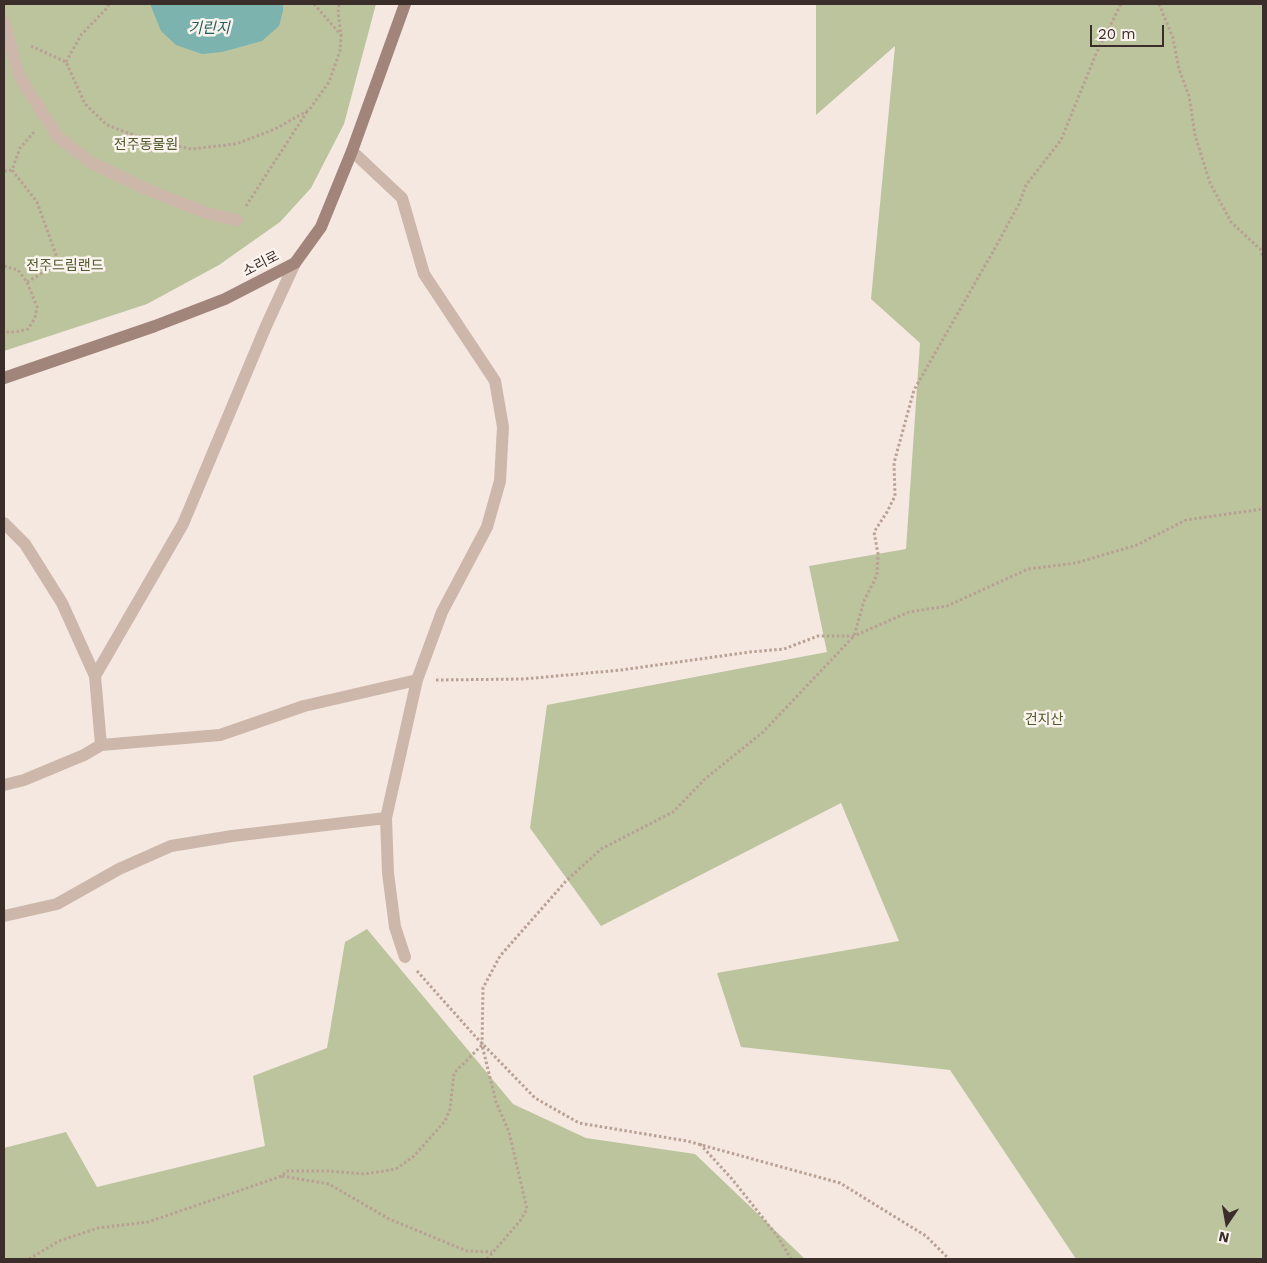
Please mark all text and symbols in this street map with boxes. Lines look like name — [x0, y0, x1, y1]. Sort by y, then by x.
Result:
scale bar — [1092, 15, 1166, 47]
water label: 기린지 — [188, 20, 230, 38]
text: 20 m — [1098, 25, 1136, 43]
park label: 전주동물원 — [114, 137, 178, 153]
street label: 소리로 — [240, 248, 282, 280]
park label: 전주드림랜드 — [26, 258, 104, 274]
park label: 건지산 — [1025, 712, 1063, 728]
north arrow — [1202, 1198, 1252, 1248]
text: N — [1217, 1229, 1231, 1247]

